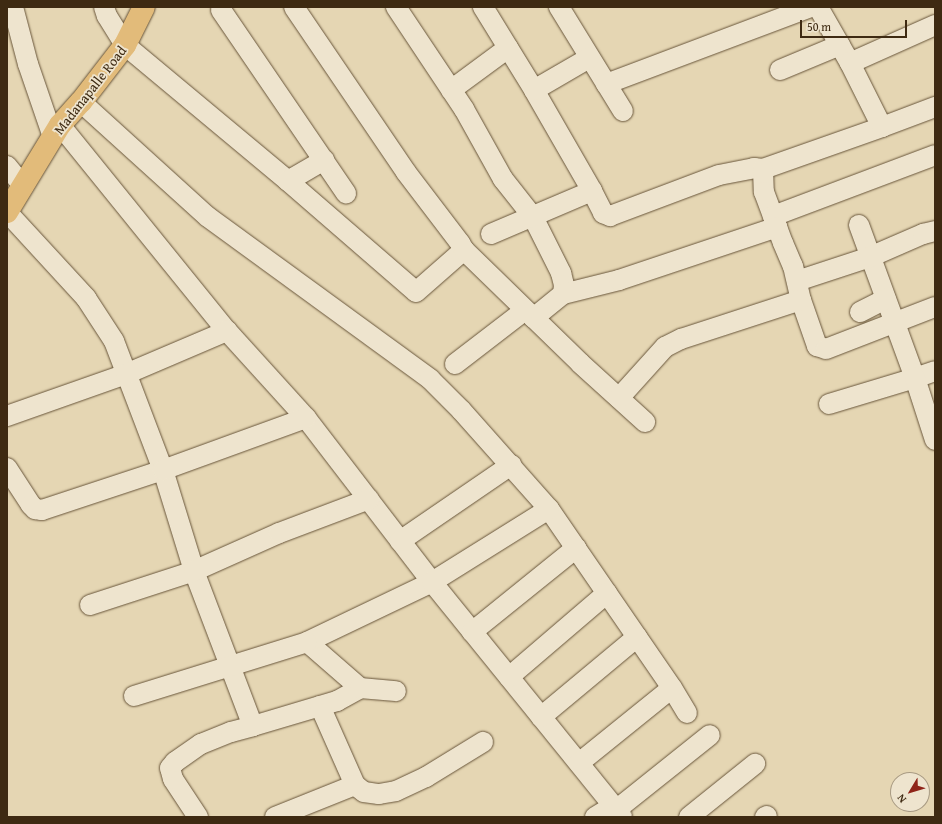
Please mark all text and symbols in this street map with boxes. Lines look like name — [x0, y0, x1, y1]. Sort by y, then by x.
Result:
scale bar — [802, 12, 909, 38]
text: 50 m — [807, 18, 831, 35]
street label: Madanapalle Road — [50, 42, 130, 138]
north arrow — [890, 772, 930, 812]
text: N — [893, 791, 910, 807]

